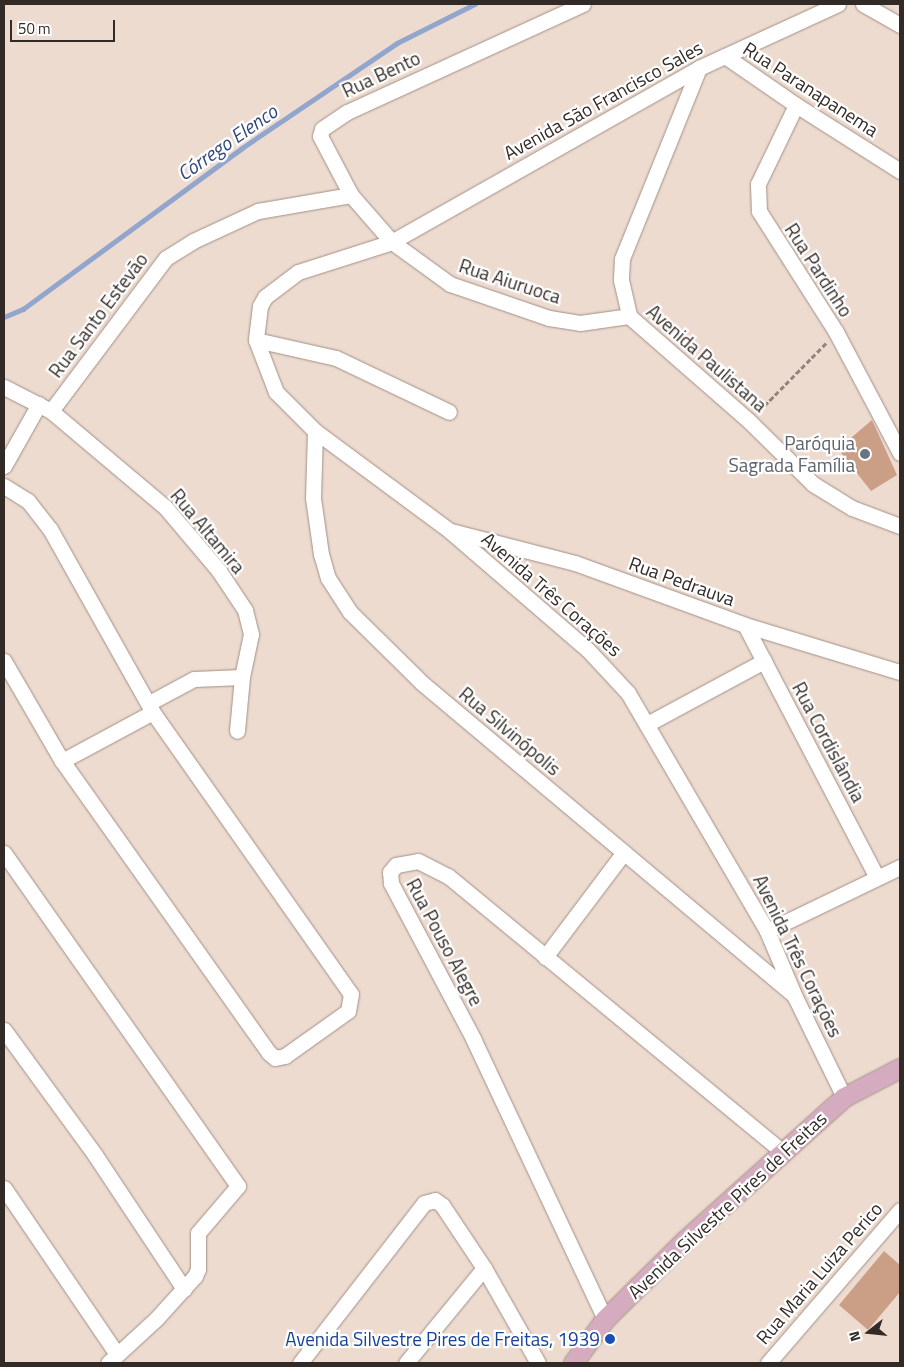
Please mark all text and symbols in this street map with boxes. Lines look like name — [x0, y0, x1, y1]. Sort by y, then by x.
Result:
scale bar — [12, 10, 118, 42]
text: 50 m — [18, 17, 51, 40]
street label: Avenida São Francisco Sales — [500, 36, 706, 164]
street label: Rua Paranapanema — [739, 37, 883, 141]
street label: Rua Bento — [338, 46, 424, 102]
water label: Córrego Elenco — [172, 99, 282, 185]
street label: Rua Pardinho — [780, 219, 858, 321]
street label: Rua Santo Estevão — [44, 248, 152, 382]
street label: Rua Aiuruoca — [456, 254, 564, 308]
street label: Avenida Paulistana — [642, 300, 772, 416]
place label: Paróquia Sagrada Família — [728, 432, 855, 476]
marker: Paróquia Sagrada Família — [859, 448, 871, 460]
street label: Rua Altamira — [166, 484, 250, 578]
street label: Avenida Três Corações — [477, 527, 627, 661]
street label: Rua Pedrauva — [626, 551, 738, 611]
street label: Rua Cordislândia — [788, 678, 870, 806]
street label: Rua Silvinópolis — [455, 682, 565, 780]
street label: Avenida Três Corações — [749, 871, 847, 1041]
street label: Rua Pouso Alegre — [402, 874, 488, 1010]
street label: Avenida Silvestre Pires de Freitas — [623, 1107, 831, 1303]
street label: Rua Maria Luiza Perico — [751, 1197, 887, 1349]
north arrow — [844, 1307, 894, 1357]
place label: Avenida Silvestre Pires de Freitas, 1939 — [285, 1328, 600, 1350]
text: N — [843, 1329, 866, 1344]
marker: Avenida Silvestre Pires de Freitas, 1939 — [604, 1333, 616, 1345]

